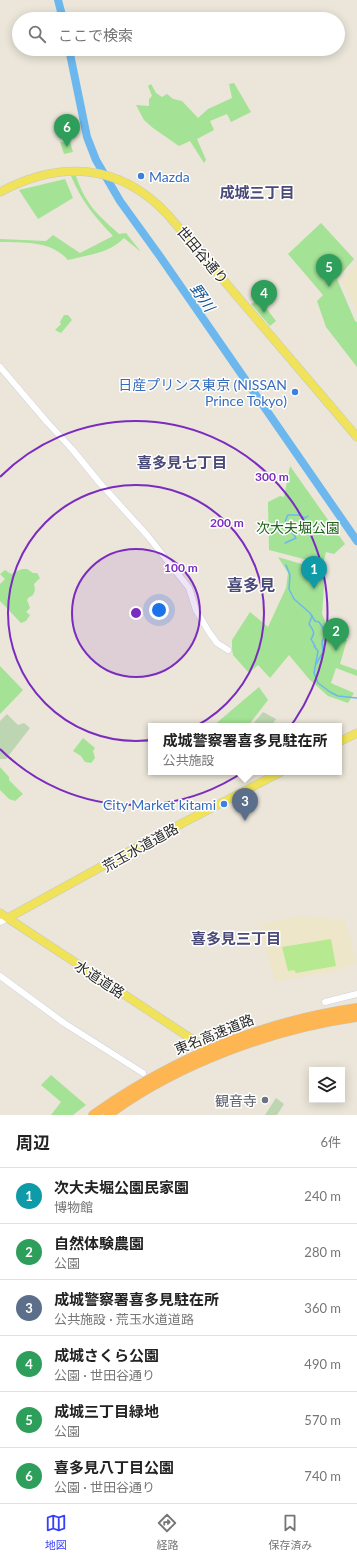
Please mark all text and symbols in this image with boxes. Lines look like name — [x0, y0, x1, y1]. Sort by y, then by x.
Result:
search box — [12, 12, 345, 56]
icon: search — [26, 23, 48, 45]
text: ここで検索 — [58, 26, 133, 44]
pin: 6 — [54, 114, 80, 147]
place label: Mazda — [149, 168, 190, 185]
marker: Mazda — [136, 171, 146, 181]
district label: 成城三丁目 — [219, 183, 295, 201]
street label: 世田谷通り — [174, 223, 232, 287]
pin: 5 — [316, 254, 342, 287]
water label: 野川 — [187, 280, 220, 316]
pin: 4 — [251, 280, 277, 313]
place label: 日産プリンス東京 (NISSAN Prince Tokyo) — [118, 376, 287, 409]
marker: 日産プリンス東京 (NISSAN Prince Tokyo) — [290, 387, 300, 397]
district label: 喜多見七丁目 — [137, 453, 227, 471]
text: 300 m — [255, 469, 289, 484]
text: 200 m — [210, 515, 244, 530]
park label: 次大夫堀公園 — [256, 519, 340, 536]
pin: 1 — [301, 556, 327, 589]
text: 100 m — [164, 560, 198, 575]
district label: 喜多見 — [227, 575, 275, 594]
your location — [149, 600, 169, 620]
centre of rings — [129, 606, 143, 620]
pin: 2 — [323, 618, 349, 651]
popup — [148, 723, 342, 775]
text: 成城警察署喜多見駐在所 — [162, 731, 328, 749]
text: 公共施設 — [162, 752, 215, 768]
pin: 3 — [232, 788, 258, 821]
place label: City Market kitami — [103, 796, 216, 813]
marker: City Market kitami — [219, 799, 229, 809]
street label: 荒玉水道道路 — [99, 819, 181, 875]
district label: 喜多見三丁目 — [191, 929, 281, 947]
street label: 水道道路 — [72, 957, 128, 1001]
street label: 東名高速道路 — [172, 1010, 256, 1058]
map controls — [309, 1067, 345, 1103]
button: layers — [309, 1067, 345, 1103]
place label: 観音寺 — [215, 1092, 257, 1109]
marker: 観音寺 — [260, 1095, 270, 1105]
text: 周辺 — [16, 1132, 50, 1153]
text: 6件 — [320, 1134, 341, 1150]
text: 次大夫堀公園民家園 — [54, 1178, 189, 1196]
text: 1 — [25, 1188, 33, 1204]
text: 240 m — [304, 1188, 341, 1204]
text: 博物館 — [54, 1199, 93, 1215]
text: 自然体験農園 — [54, 1234, 144, 1252]
text: 2 — [25, 1244, 33, 1260]
text: 280 m — [304, 1244, 341, 1260]
text: 公園 — [54, 1255, 80, 1271]
text: 成城警察署喜多見駐在所 — [54, 1290, 219, 1308]
text: 3 — [25, 1300, 33, 1316]
text: 360 m — [304, 1300, 341, 1316]
text: 公共施設 · 荒玉水道道路 — [54, 1311, 194, 1327]
text: 成城さくら公園 — [54, 1346, 159, 1364]
text: 4 — [25, 1356, 33, 1372]
text: 490 m — [304, 1356, 341, 1372]
text: 公園 · 世田谷通り — [54, 1367, 155, 1383]
text: 成城三丁目緑地 — [54, 1402, 159, 1420]
text: 5 — [25, 1412, 33, 1428]
text: 570 m — [304, 1412, 341, 1428]
text: 公園 — [54, 1423, 80, 1439]
text: 喜多見八丁目公園 — [54, 1458, 174, 1476]
text: 6 — [25, 1468, 33, 1484]
text: 740 m — [304, 1468, 341, 1484]
text: 公園 · 世田谷通り — [54, 1479, 155, 1495]
tab: 地図 — [45, 1512, 67, 1552]
tab: 経路 — [156, 1512, 178, 1552]
tab: 保存済み — [268, 1512, 312, 1552]

